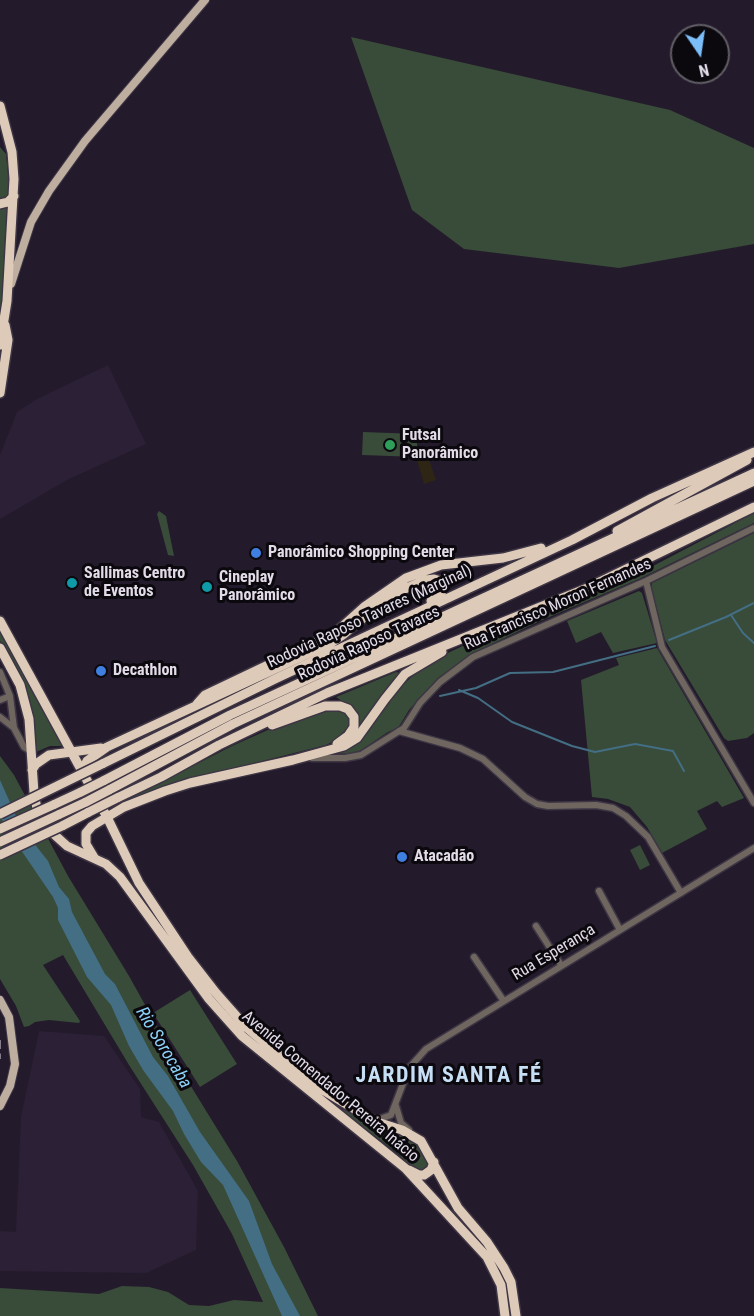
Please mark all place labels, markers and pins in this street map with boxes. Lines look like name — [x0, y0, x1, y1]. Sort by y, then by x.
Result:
place label: Futsal Panorâmico — [402, 426, 478, 464]
marker: Futsal Panorâmico — [383, 438, 397, 452]
place label: Panorâmico Shopping Center — [268, 543, 454, 563]
marker: Panorâmico Shopping Center — [249, 546, 263, 560]
place label: Sallimas Centro de Eventos — [84, 564, 185, 602]
place label: Cineplay Panorâmico — [219, 568, 295, 606]
marker: Sallimas Centro de Eventos — [65, 576, 79, 590]
marker: Cineplay Panorâmico — [200, 580, 214, 594]
place label: Decathlon — [113, 661, 177, 681]
marker: Decathlon — [94, 664, 108, 678]
place label: Atacadão — [414, 847, 474, 867]
marker: Atacadão — [395, 850, 409, 864]

